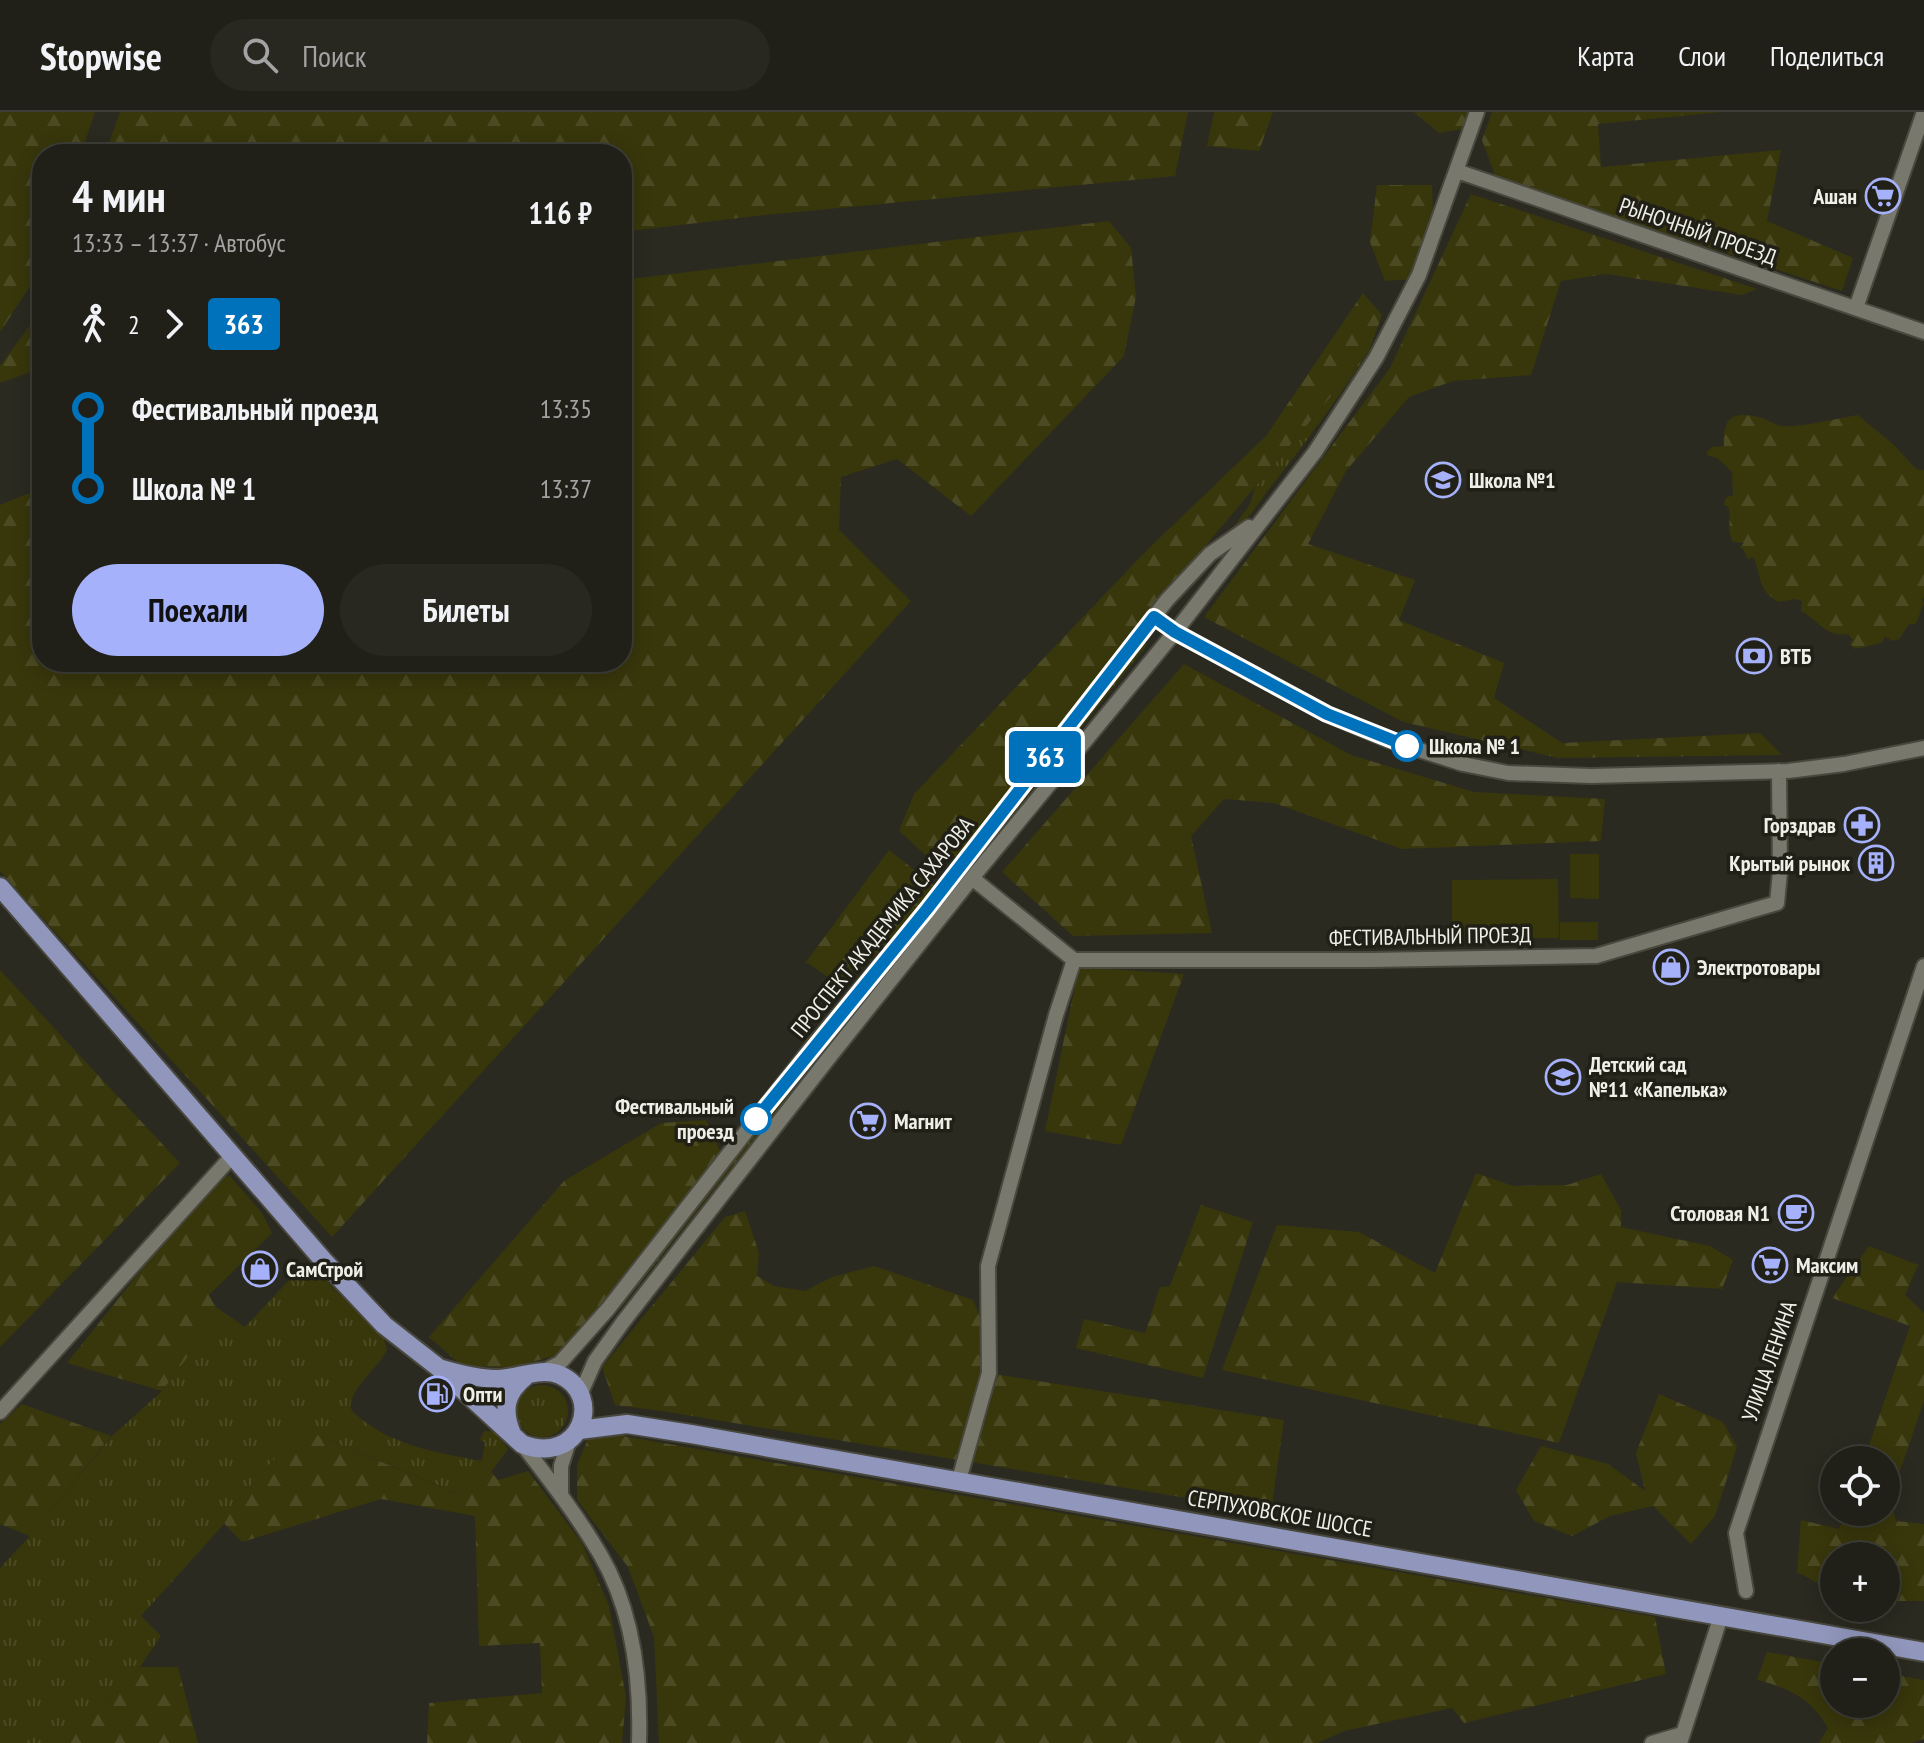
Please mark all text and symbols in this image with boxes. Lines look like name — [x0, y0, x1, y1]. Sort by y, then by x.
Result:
search box — [210, 19, 770, 91]
text: Stopwise — [40, 31, 162, 80]
icon: search — [238, 33, 282, 77]
text: Поиск — [302, 36, 366, 75]
text: Карта — [1577, 37, 1634, 74]
text: Слои — [1678, 37, 1726, 74]
text: Поделиться — [1770, 37, 1884, 74]
text: 4 мин — [72, 167, 166, 224]
supermarket icon: Ашан — [1864, 177, 1902, 215]
place label: Ашан — [1812, 182, 1857, 210]
street label: РЫНОЧНЫЙ ПРОЕЗД — [1616, 191, 1780, 271]
text: 116 ₽ — [528, 193, 592, 232]
text: 13:33 – 13:37 · Автобус — [72, 226, 286, 259]
icon: walk — [72, 302, 116, 346]
icon: forward — [152, 302, 196, 346]
text: 363 — [224, 305, 264, 342]
text: 2 — [128, 308, 140, 341]
text: Фестивальный проезд — [132, 389, 378, 428]
text: 13:35 — [540, 392, 592, 425]
school or university icon: Школа №1 — [1424, 461, 1462, 499]
place label: Школа №1 — [1469, 466, 1556, 494]
text: Школа № 1 — [132, 469, 256, 508]
text: 13:37 — [540, 472, 592, 505]
button: Поехали — [72, 564, 324, 656]
button: Билеты — [340, 564, 592, 656]
bank icon: ВТБ — [1735, 637, 1773, 675]
place label: ВТБ — [1780, 642, 1812, 670]
line badge: 363 — [999, 731, 1091, 783]
marker: Школа № 1 — [1392, 731, 1422, 761]
place label: Школа № 1 — [1429, 732, 1520, 760]
text: 363 — [1025, 738, 1065, 775]
pharmacy icon: Горздрав — [1843, 806, 1881, 844]
street label: ПРОСПЕКТ АКАДЕМИКА САХАРОВА — [784, 811, 980, 1043]
place label: Горздрав — [1764, 811, 1836, 839]
building icon: Крытый рынок — [1857, 844, 1895, 882]
place label: Крытый рынок — [1729, 849, 1851, 877]
street label: ФЕСТИВАЛЬНЫЙ ПРОЕЗД — [1328, 920, 1532, 952]
shop icon: Электротовары — [1652, 948, 1690, 986]
place label: Электротовары — [1697, 953, 1820, 981]
place label: Детский сад №11 «Капелька» — [1589, 1050, 1727, 1103]
school or university icon: Детский сад №11 «Капелька» — [1544, 1058, 1582, 1096]
place label: Фестивальный проезд — [615, 1092, 735, 1145]
supermarket icon: Магнит — [849, 1102, 887, 1140]
marker: Фестивальный проезд — [741, 1104, 771, 1134]
place label: Магнит — [894, 1107, 952, 1135]
cafe icon: Столовая N1 — [1777, 1194, 1815, 1232]
place label: Столовая N1 — [1670, 1199, 1770, 1227]
supermarket icon: Максим — [1751, 1246, 1789, 1284]
shop icon: СамСтрой — [241, 1250, 279, 1288]
place label: Максим — [1796, 1251, 1858, 1279]
place label: СамСтрой — [286, 1255, 363, 1283]
street label: УЛИЦА ЛЕНИНА — [1735, 1297, 1803, 1425]
fuel station icon: Опти — [418, 1375, 456, 1413]
place label: Опти — [463, 1380, 502, 1408]
map controls — [1820, 1446, 1900, 1718]
button: locate — [1820, 1446, 1900, 1526]
street label: СЕРПУХОВСКОЕ ШОССЕ — [1186, 1483, 1374, 1543]
button: + — [1820, 1542, 1900, 1622]
button: − — [1820, 1638, 1900, 1718]

